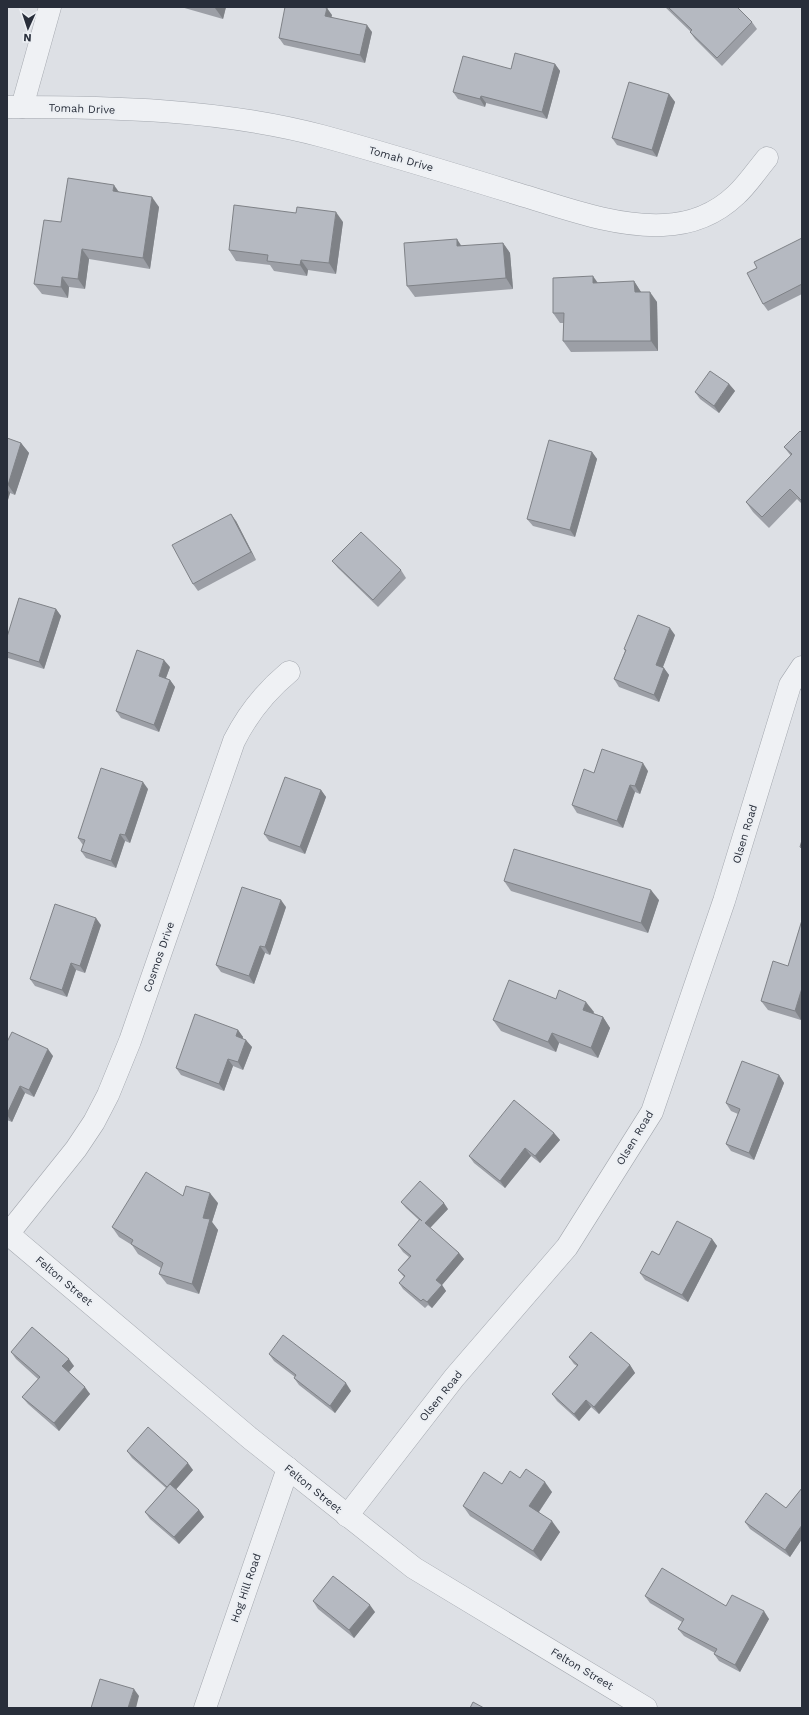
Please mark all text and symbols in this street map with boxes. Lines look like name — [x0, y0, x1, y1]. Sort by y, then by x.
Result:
north arrow — [8, 8, 48, 48]
text: N — [23, 31, 32, 44]
street label: Tomah Drive — [48, 101, 116, 117]
street label: Tomah Drive — [367, 144, 435, 174]
street label: Olsen Road — [730, 803, 760, 865]
street label: Cosmos Drive — [141, 920, 177, 994]
street label: Olsen Road — [614, 1108, 656, 1168]
street label: Felton Street — [33, 1253, 95, 1309]
street label: Olsen Road — [417, 1368, 465, 1424]
street label: Felton Street — [282, 1462, 345, 1516]
street label: Hog Hill Road — [228, 1552, 264, 1624]
street label: Felton Street — [548, 1645, 616, 1693]

